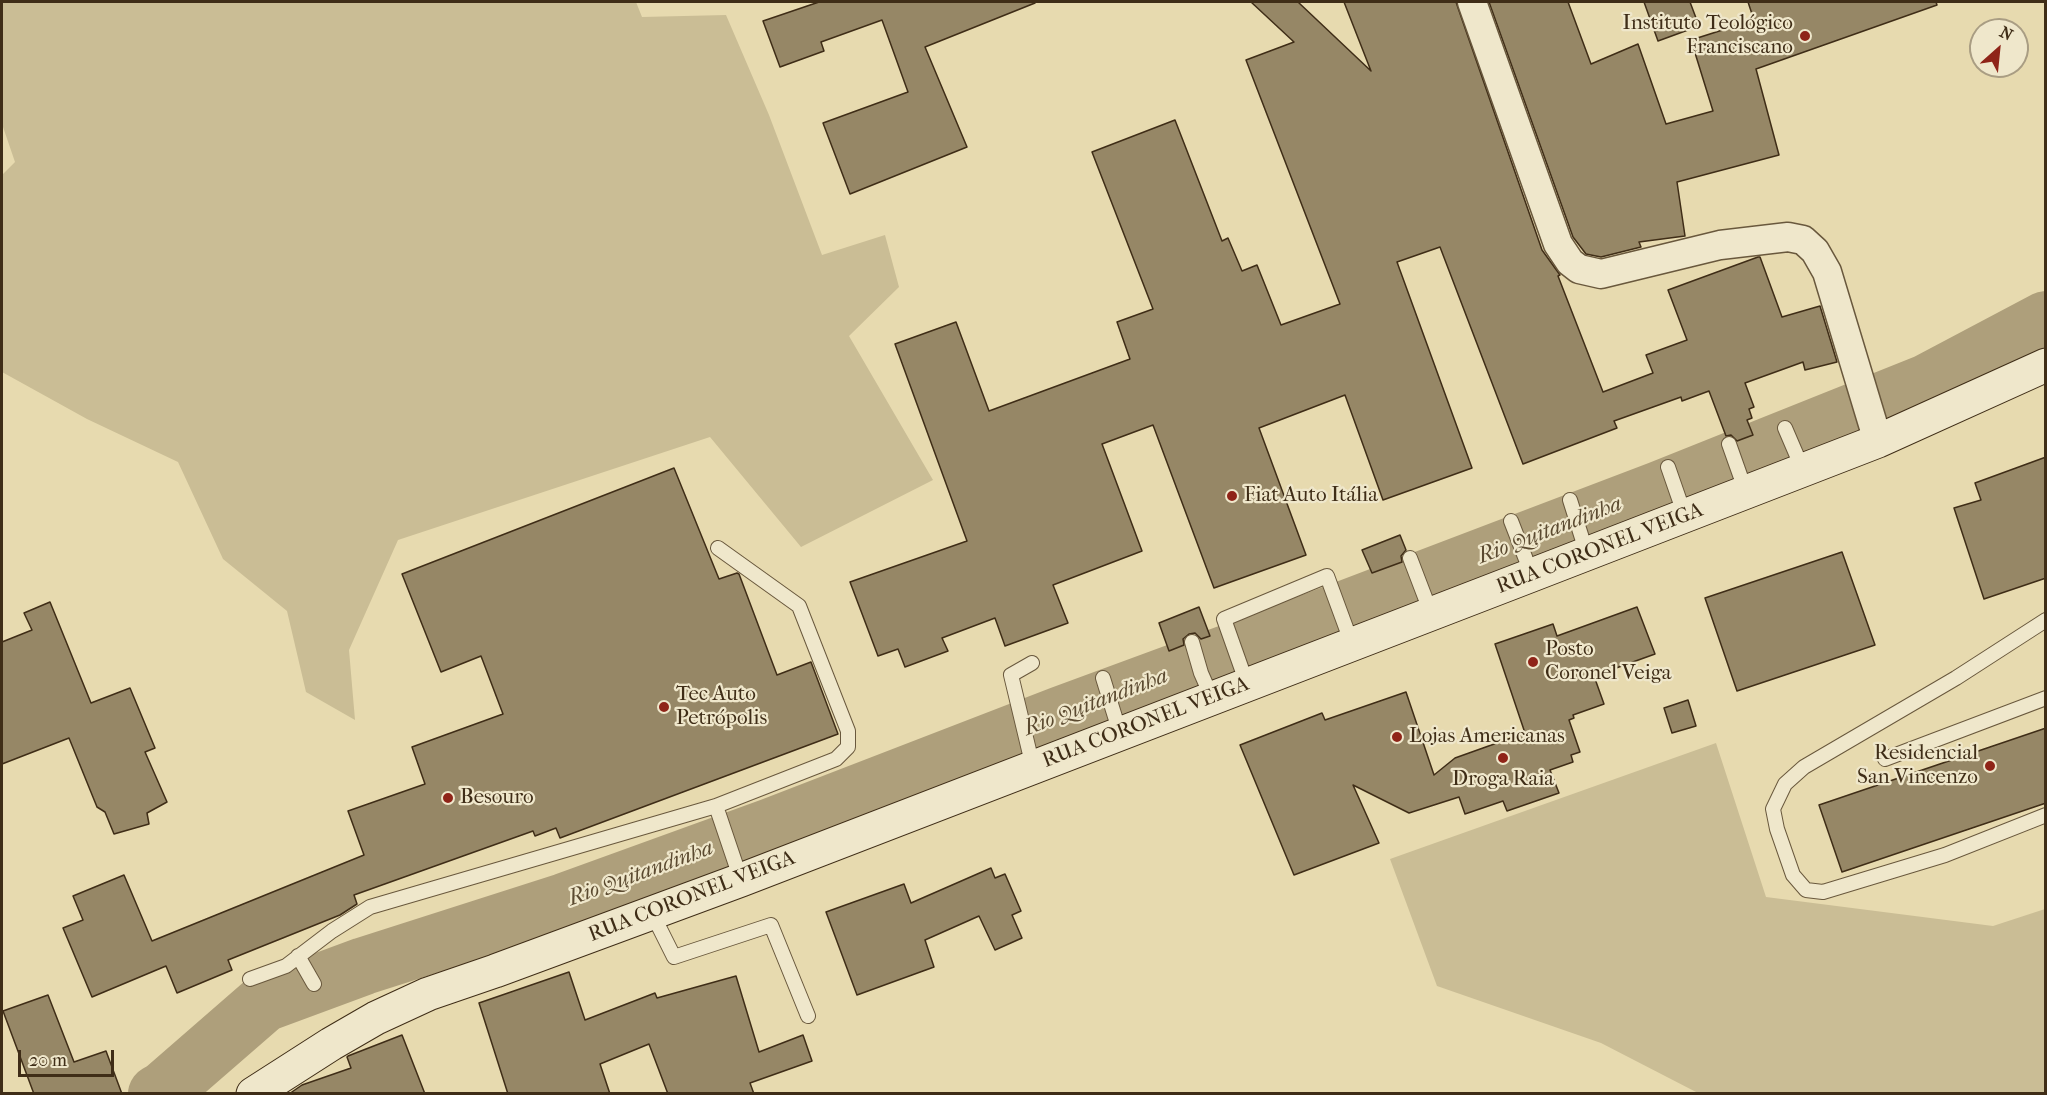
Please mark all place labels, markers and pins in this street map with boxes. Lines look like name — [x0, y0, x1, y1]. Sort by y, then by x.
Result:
place label: Instituto Teológico Franciscano — [1622, 11, 1793, 61]
marker: Instituto Teológico Franciscano — [1798, 29, 1812, 43]
place label: Fiat Auto Itália — [1244, 483, 1378, 509]
marker: Fiat Auto Itália — [1225, 489, 1239, 503]
place label: Posto Coronel Veiga — [1545, 637, 1672, 687]
marker: Posto Coronel Veiga — [1526, 655, 1540, 669]
place label: Tec Auto Petrópolis — [676, 682, 767, 732]
marker: Tec Auto Petrópolis — [657, 700, 671, 714]
place label: Lojas Americanas — [1409, 724, 1565, 750]
marker: Lojas Americanas — [1390, 730, 1404, 744]
place label: Residencial San Vincenzo — [1857, 741, 1978, 791]
marker: Droga Raia — [1496, 751, 1510, 765]
marker: Residencial San Vincenzo — [1983, 759, 1997, 773]
place label: Droga Raia — [1452, 767, 1554, 793]
place label: Besouro — [460, 785, 534, 811]
marker: Besouro — [441, 791, 455, 805]

